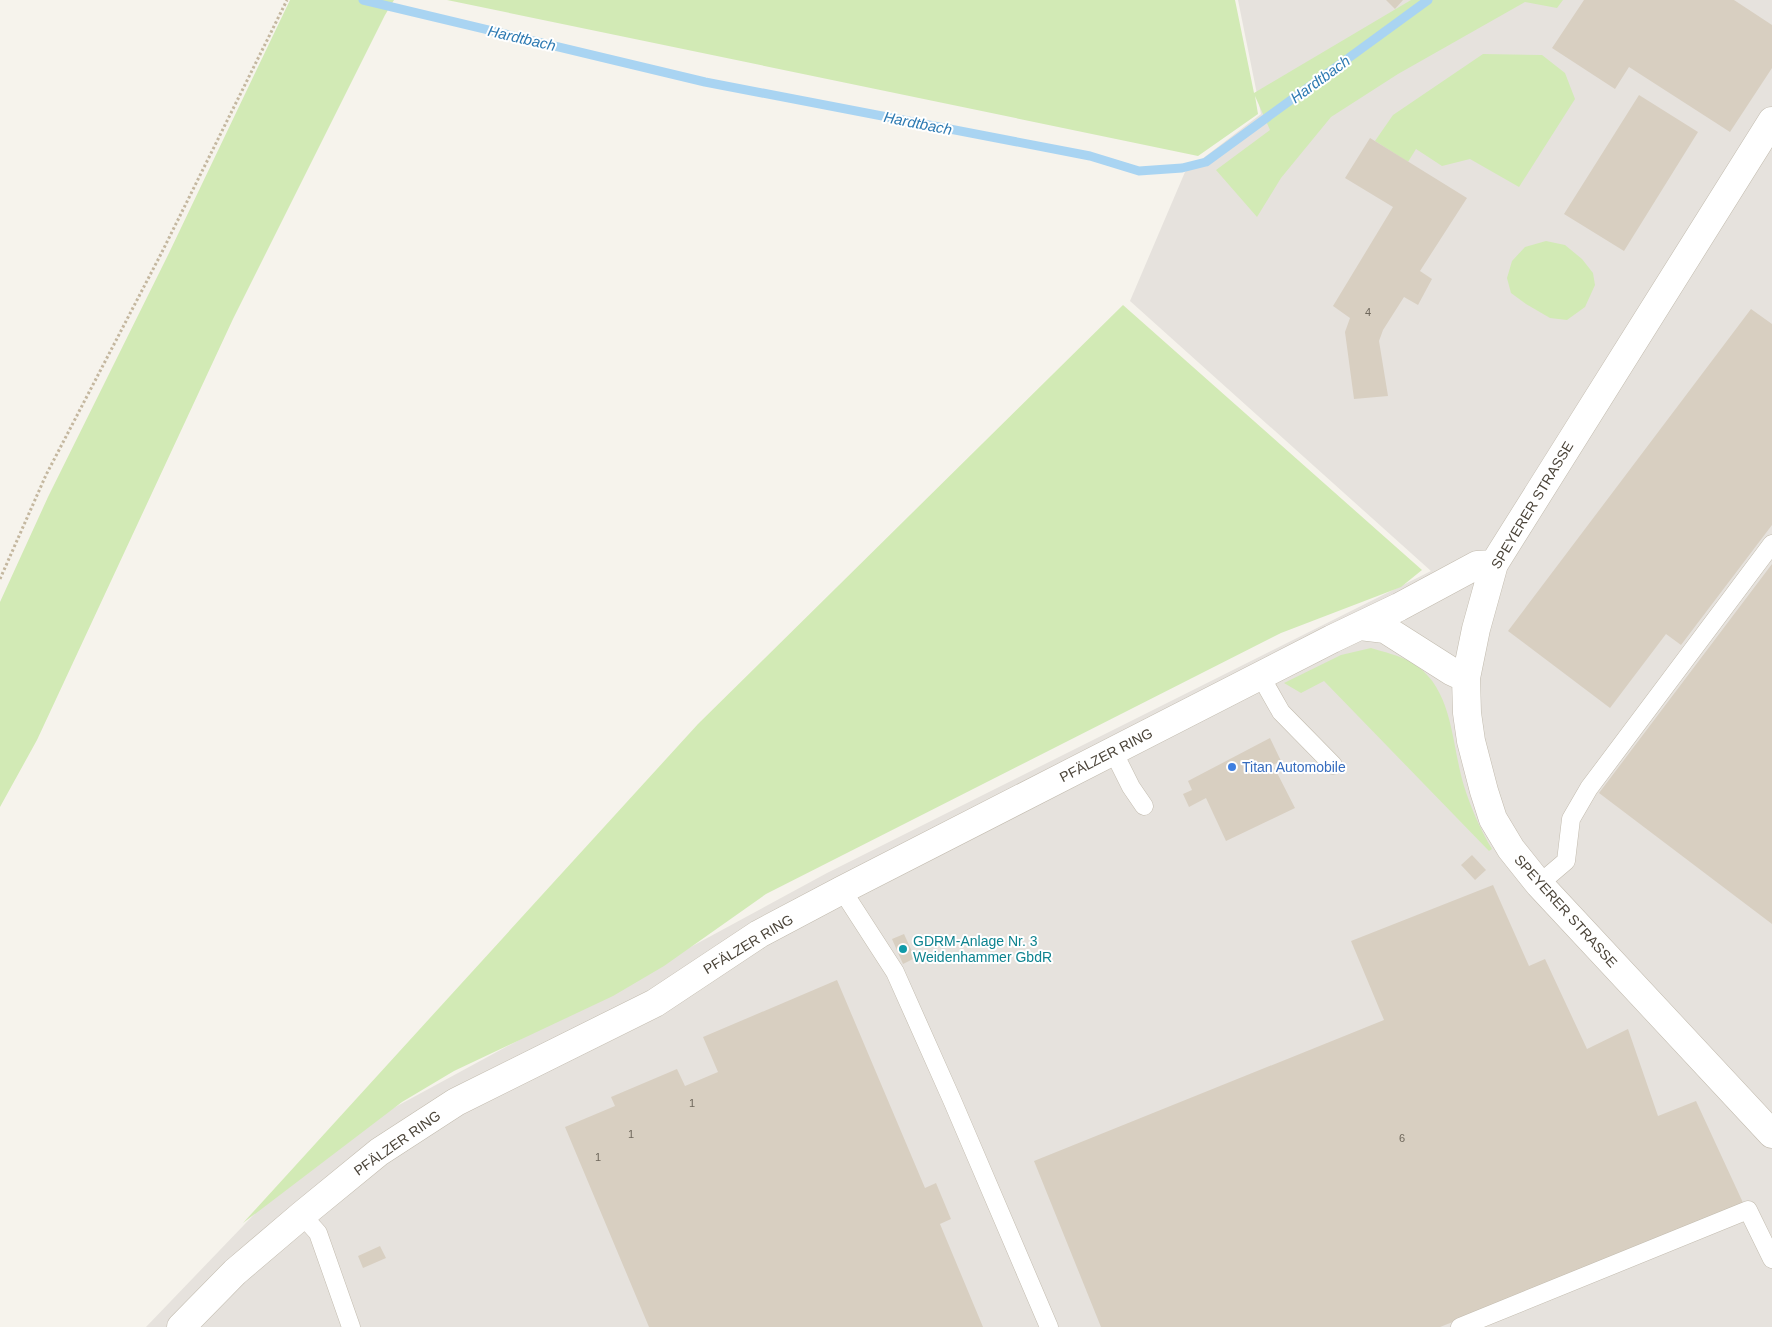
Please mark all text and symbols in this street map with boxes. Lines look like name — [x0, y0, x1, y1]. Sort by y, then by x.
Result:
water label: Hardtbach — [486, 22, 558, 54]
water label: Hardtbach — [1287, 52, 1353, 106]
water label: Hardtbach — [882, 108, 954, 138]
house number: 4 — [1365, 306, 1371, 318]
street label: SPEYERER STRASSE — [1488, 439, 1576, 571]
street label: PFÄLZER RING — [1057, 725, 1155, 785]
place label: Titan Automobile — [1242, 759, 1346, 775]
marker: Titan Automobile — [1226, 761, 1238, 773]
street label: SPEYERER STRASSE — [1511, 852, 1621, 970]
street label: PFÄLZER RING — [700, 911, 796, 977]
place label: GDRM-Anlage Nr. 3 Weidenhammer GbdR — [913, 933, 1052, 965]
marker: GDRM-Anlage Nr. 3 Weidenhammer GbdR — [897, 943, 909, 955]
house number: 1 — [689, 1097, 695, 1109]
street label: PFÄLZER RING — [351, 1107, 443, 1179]
house number: 1 — [628, 1128, 634, 1140]
house number: 6 — [1399, 1132, 1405, 1144]
house number: 1 — [595, 1151, 601, 1163]

